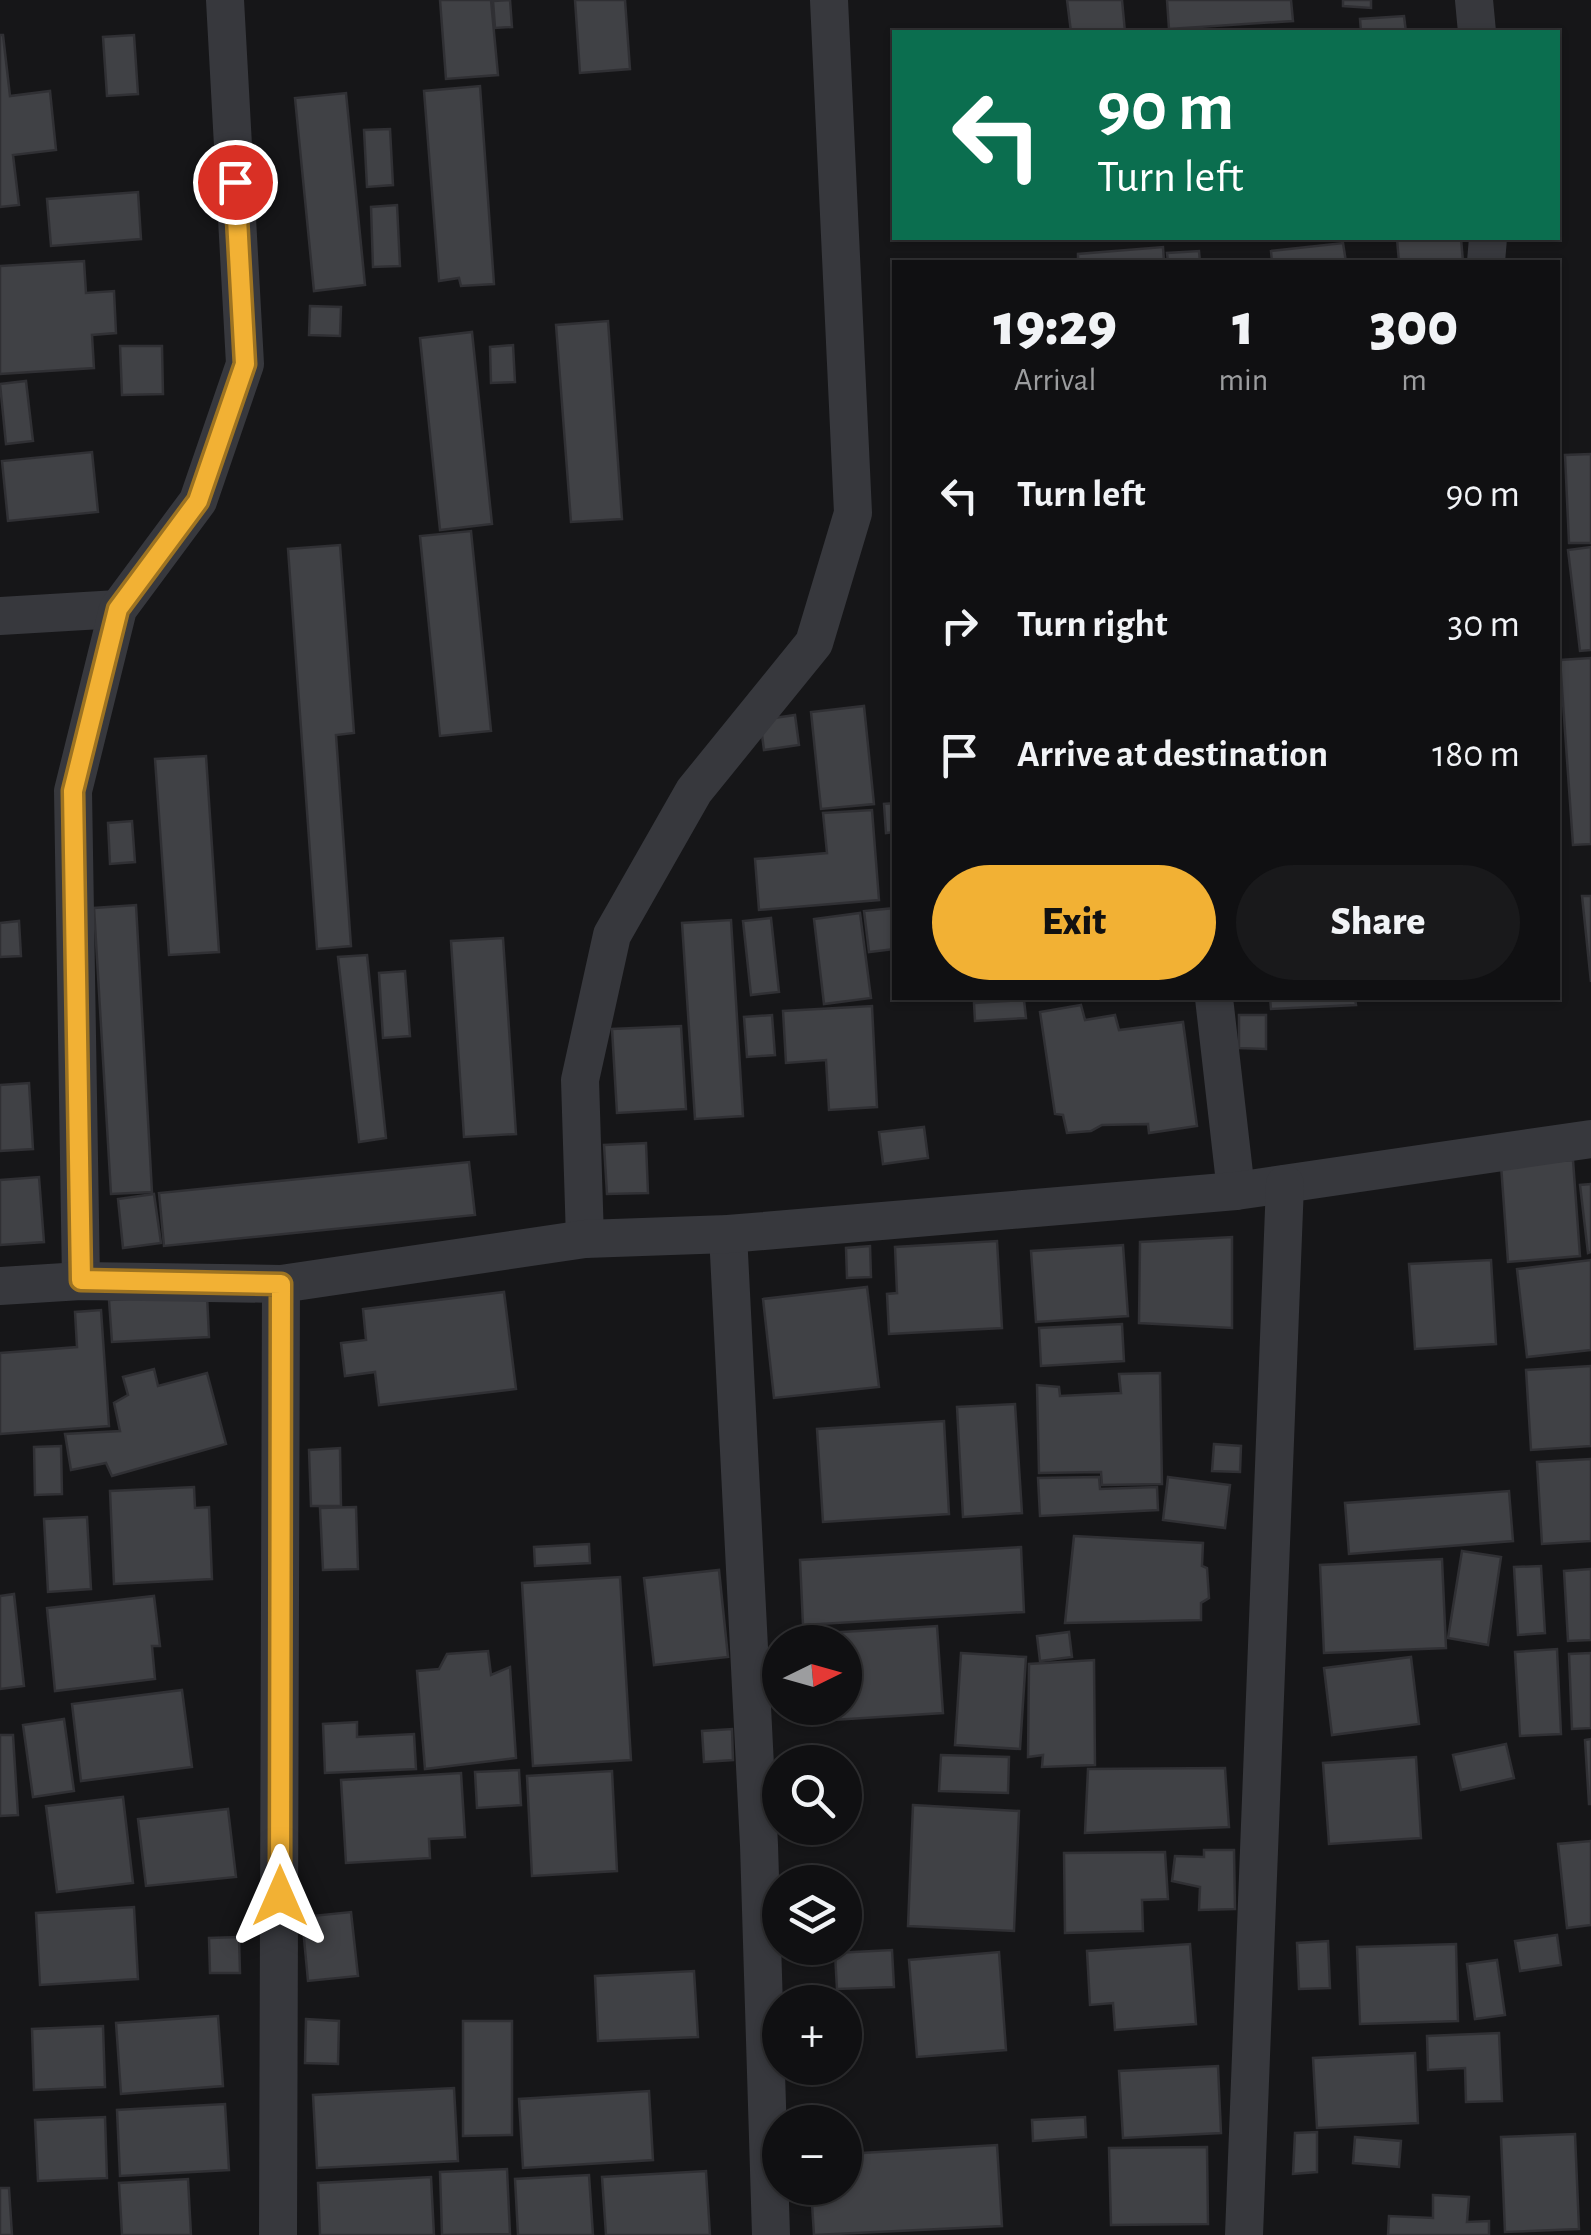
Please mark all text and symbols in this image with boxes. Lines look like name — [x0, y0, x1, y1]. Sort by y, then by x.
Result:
icon: left — [932, 70, 1062, 200]
text: 90 m — [1097, 73, 1234, 143]
pin — [193, 140, 278, 225]
icon: arrive — [208, 155, 263, 210]
text: Turn left — [1097, 155, 1244, 200]
text: 19:29 — [994, 296, 1117, 356]
text: 1 — [1232, 296, 1254, 356]
text: 300 — [1370, 296, 1458, 356]
text: Arrival — [1014, 364, 1096, 396]
text: min — [1218, 364, 1268, 396]
text: m — [1401, 364, 1427, 396]
icon: left — [932, 468, 987, 523]
text: Turn left — [1017, 476, 1145, 514]
text: 90 m — [1445, 476, 1520, 514]
icon: right — [932, 598, 987, 653]
text: Turn right — [1017, 606, 1167, 644]
text: 30 m — [1448, 606, 1520, 644]
icon: arrive — [932, 728, 987, 783]
text: Arrive at destination — [1017, 736, 1328, 774]
text: 180 m — [1432, 736, 1520, 774]
button: Exit — [932, 865, 1216, 980]
button: Share — [1236, 865, 1520, 980]
north arrow — [762, 1625, 862, 1725]
map controls — [762, 1625, 862, 2205]
button: search — [762, 1745, 862, 1845]
position arrow — [228, 1844, 332, 1948]
button: layers — [762, 1865, 862, 1965]
button: + — [762, 1985, 862, 2085]
button: − — [762, 2105, 862, 2205]

